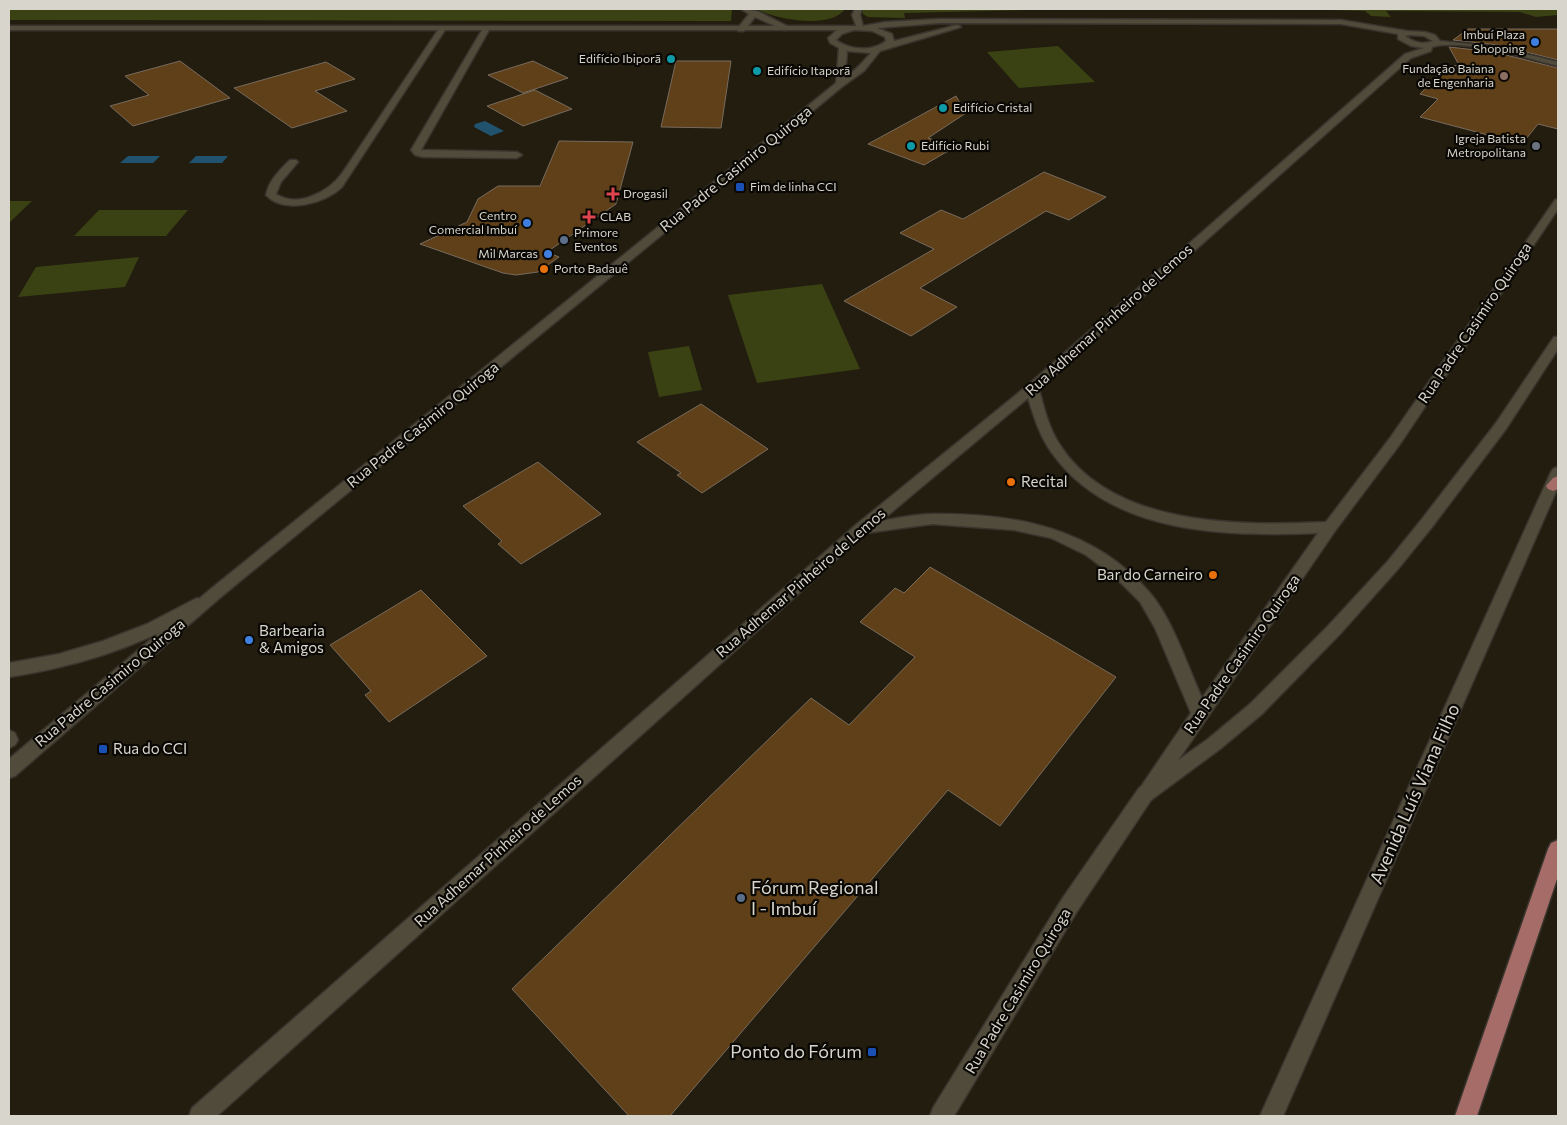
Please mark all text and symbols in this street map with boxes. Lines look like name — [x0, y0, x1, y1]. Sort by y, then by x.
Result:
place label: Imbuí Plaza Shopping — [1463, 27, 1525, 55]
marker: Imbuí Plaza Shopping — [1529, 36, 1541, 48]
place label: Edifício Ibiporã — [579, 51, 661, 65]
marker: Edifício Ibiporã — [665, 53, 677, 65]
place label: Fundação Baiana de Engenharia — [1402, 61, 1494, 89]
place label: Edifício Itaporã — [767, 63, 850, 77]
marker: Edifício Itaporã — [751, 65, 763, 77]
marker: Fundação Baiana de Engenharia — [1498, 70, 1510, 82]
place label: Edifício Cristal — [953, 100, 1032, 114]
street label: Rua Padre Casimiro Quiroga — [656, 101, 815, 235]
marker: Edifício Cristal — [937, 102, 949, 114]
place label: Igreja Batista Metropolitana — [1447, 131, 1526, 159]
place label: Edifício Rubi — [921, 138, 989, 152]
marker: Edifício Rubi — [905, 140, 917, 152]
marker: Igreja Batista Metropolitana — [1530, 140, 1542, 152]
place label: Fim de linha CCI — [750, 179, 837, 193]
marker: Fim de linha CCI — [734, 181, 746, 193]
place label: Drogasil — [623, 186, 668, 200]
marker: Drogasil — [607, 188, 619, 200]
place label: Centro Comercial Imbuí — [429, 208, 518, 236]
place label: CLAB — [600, 209, 631, 223]
marker: CLAB — [582, 210, 596, 224]
marker: Centro Comercial Imbuí — [521, 217, 533, 229]
place label: Primore Eventos — [574, 225, 618, 253]
marker: Primore Eventos — [558, 234, 570, 246]
street label: Rua Adhemar Pinheiro de Lemos — [1021, 239, 1196, 399]
street label: Rua Padre Casimiro Quiroga — [1414, 239, 1535, 406]
place label: Mil Marcas — [478, 246, 538, 260]
marker: Mil Marcas — [542, 248, 554, 260]
place label: Porto Badauê — [554, 261, 628, 275]
marker: Porto Badauê — [538, 263, 550, 275]
street label: Rua Padre Casimiro Quiroga — [343, 357, 502, 491]
place label: Recital — [1021, 472, 1068, 490]
marker: Recital — [1005, 476, 1017, 488]
street label: Rua Adhemar Pinheiro de Lemos — [712, 504, 889, 661]
place label: Bar do Carneiro — [1097, 565, 1203, 583]
marker: Bar do Carneiro — [1207, 569, 1219, 581]
street label: Rua Padre Casimiro Quiroga — [1179, 570, 1303, 736]
street label: Rua Padre Casimiro Quiroga — [31, 614, 188, 750]
place label: Barbearia & Amigos — [259, 621, 325, 656]
marker: Barbearia & Amigos — [243, 634, 255, 646]
street label: Avenida Luís Viana Filho — [1364, 700, 1464, 887]
place label: Rua do CCI — [113, 739, 187, 757]
marker: Rua do CCI — [97, 743, 109, 755]
street label: Rua Adhemar Pinheiro de Lemos — [410, 770, 585, 930]
place label: Fórum Regional I - Imbuí — [751, 876, 879, 919]
marker: Fórum Regional I - Imbuí — [735, 892, 747, 904]
street label: Rua Padre Casimiro Quiroga — [961, 904, 1074, 1076]
place label: Ponto do Fórum — [730, 1040, 862, 1062]
marker: Ponto do Fórum — [866, 1046, 878, 1058]

